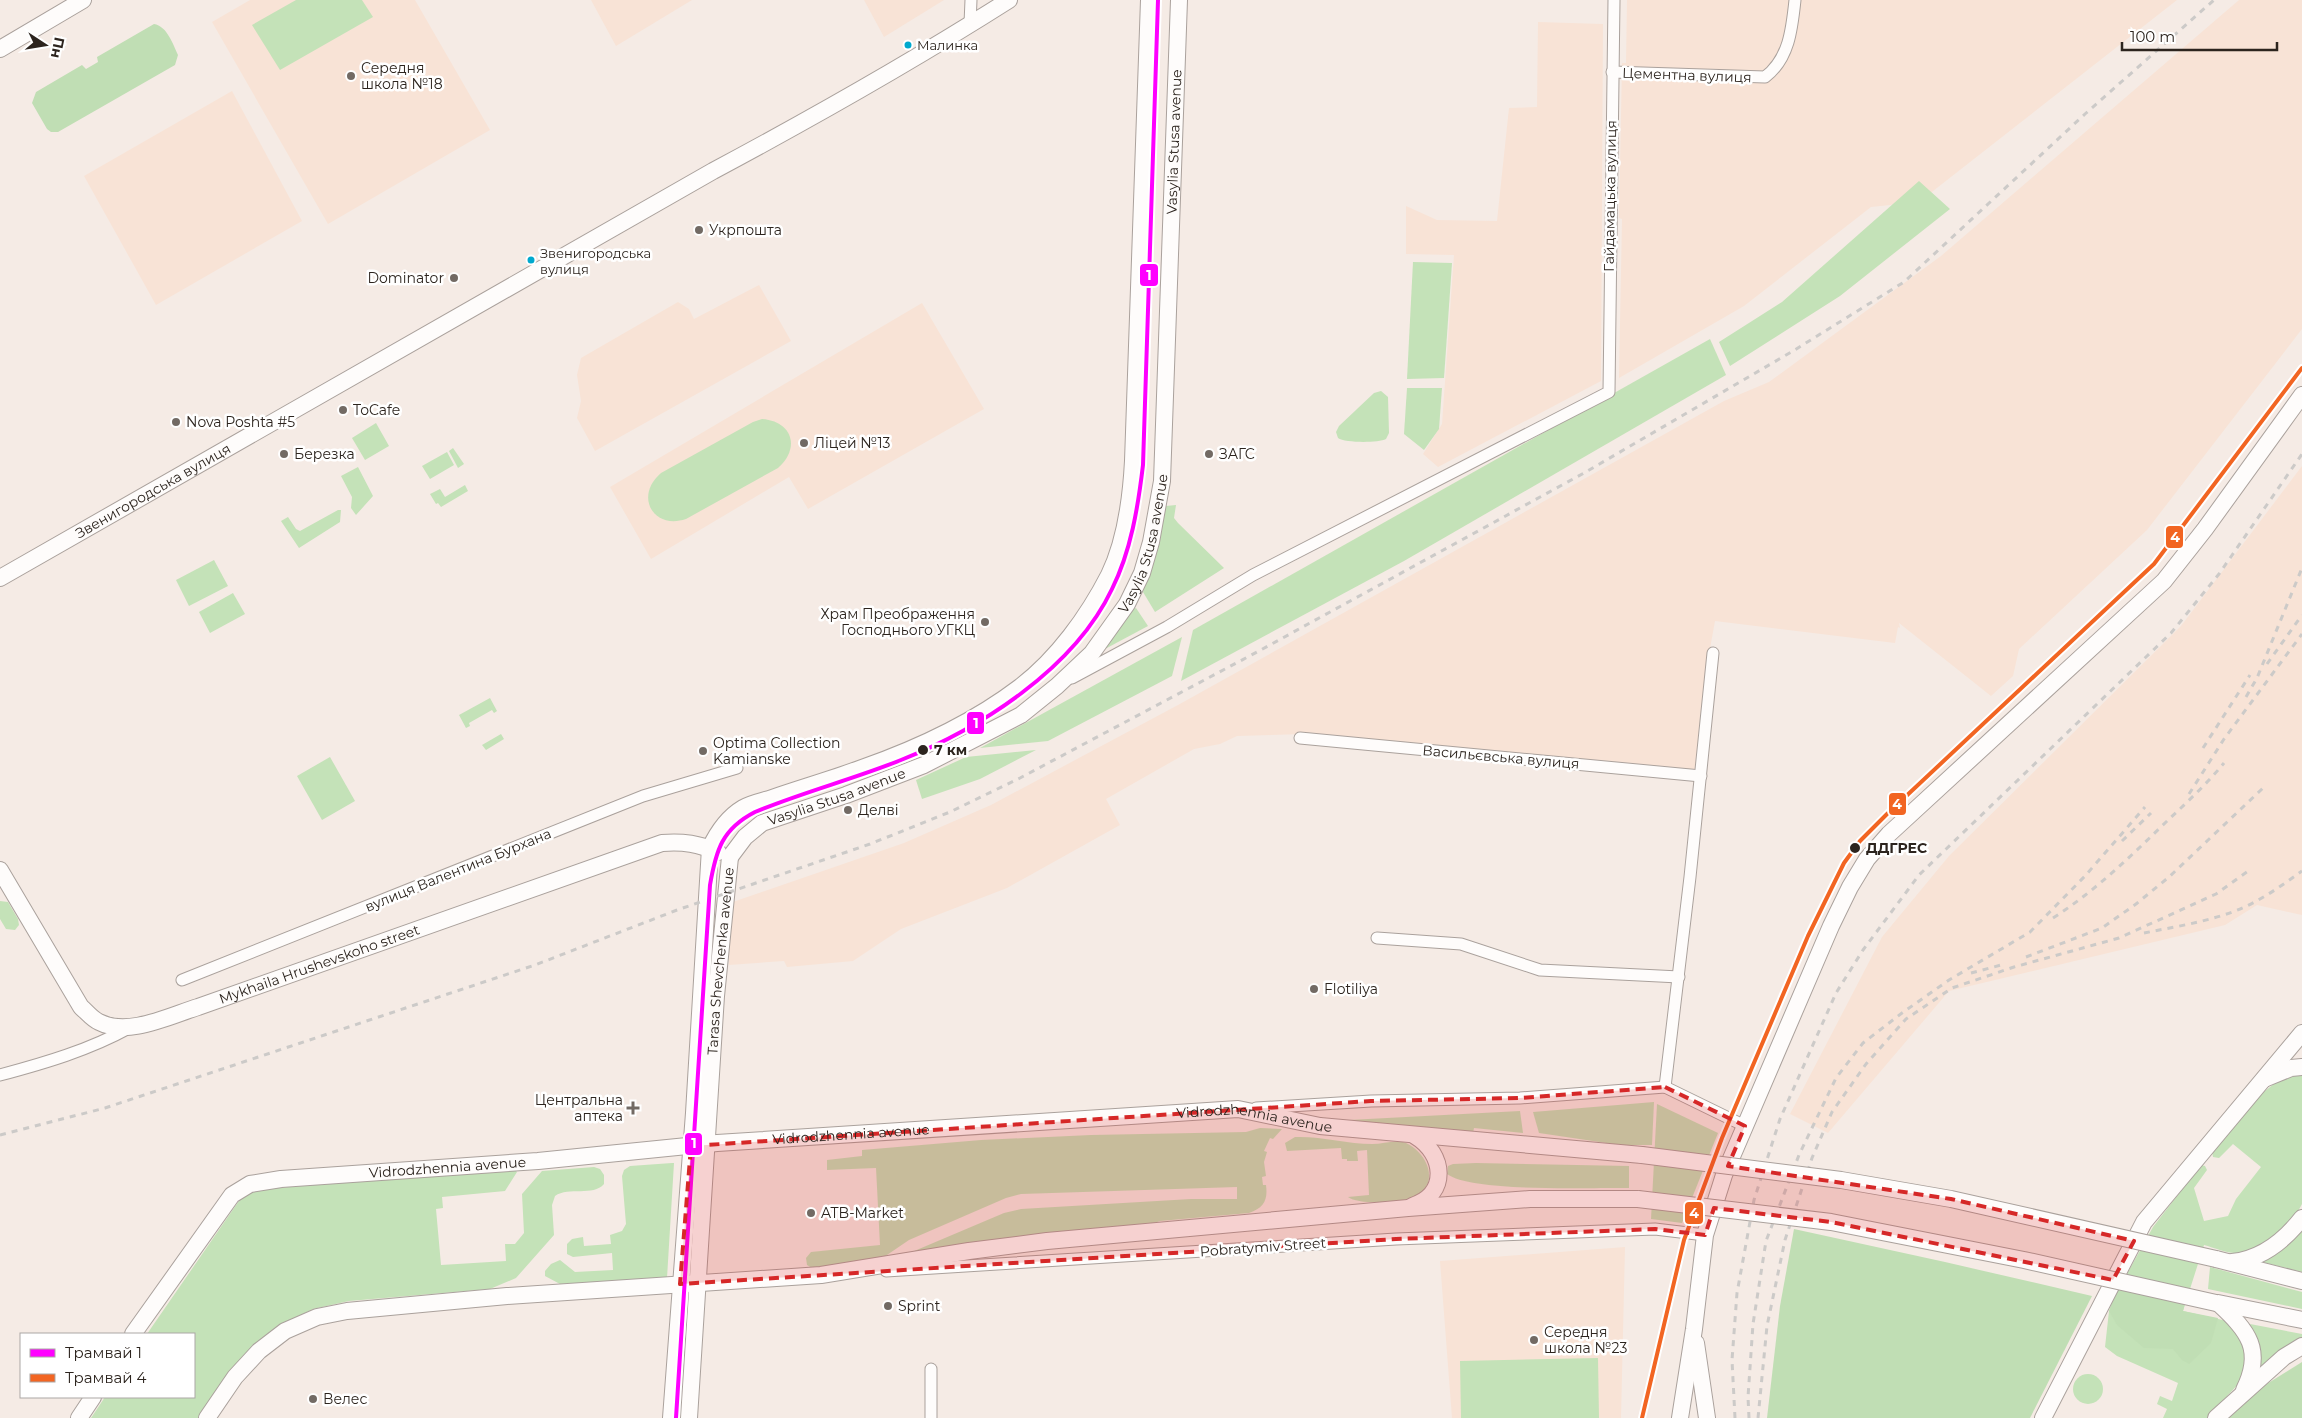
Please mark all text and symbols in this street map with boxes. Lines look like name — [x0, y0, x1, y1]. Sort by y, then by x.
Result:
north arrow — [20, 20, 70, 70]
scale bar — [2122, 20, 2277, 52]
text: 100 m — [2130, 27, 2175, 46]
text: Пн — [47, 36, 69, 60]
place label: Малинка — [917, 37, 978, 53]
marker: Малинка — [903, 40, 913, 50]
place label: Середня школа №18 — [361, 59, 443, 93]
street label: Цементна вулиця — [1622, 64, 1752, 86]
street label: Vasylia Stusa avenue — [1162, 69, 1186, 215]
marker: Середня школа №18 — [345, 70, 357, 82]
street label: Гайдамацька вулиця — [1600, 120, 1620, 272]
place label: Укрпошта — [709, 221, 782, 239]
marker: Укрпошта — [693, 224, 705, 236]
place label: Звенигородська вулиця — [540, 245, 651, 277]
marker: Звенигородська вулиця — [526, 255, 536, 265]
line badge: 1 — [1139, 263, 1159, 287]
text: 1 — [1146, 266, 1152, 284]
place label: Dominator — [368, 269, 444, 287]
marker: Dominator — [448, 272, 460, 284]
place label: ToCafe — [353, 401, 400, 419]
marker: ToCafe — [337, 404, 349, 416]
place label: Nova Poshta #5 — [186, 413, 295, 431]
marker: Nova Poshta #5 — [170, 416, 182, 428]
place label: Ліцей №13 — [814, 434, 891, 452]
marker: Ліцей №13 — [798, 437, 810, 449]
street label: Звенигородська вулиця — [72, 439, 234, 542]
place label: Березка — [294, 445, 355, 463]
place label: ЗАГС — [1219, 445, 1255, 463]
marker: Березка — [278, 448, 290, 460]
marker: ЗАГС — [1203, 448, 1215, 460]
street label: Vasylia Stusa avenue — [1114, 474, 1171, 617]
line badge: 4 — [2165, 525, 2184, 549]
text: 4 — [2170, 528, 2180, 546]
place label: Храм Преображення Господнього УГКЦ — [821, 605, 975, 639]
marker: Храм Преображення Господнього УГКЦ — [979, 616, 991, 628]
line badge: 1 — [966, 711, 985, 735]
text: 1 — [973, 714, 979, 732]
place label: Optima Collection Kamianske — [713, 734, 841, 768]
place label: 7 км — [934, 741, 967, 759]
street label: Васильєвська вулиця — [1422, 741, 1580, 773]
marker: 7 км — [916, 743, 930, 757]
marker: Optima Collection Kamianske — [697, 745, 709, 757]
street label: Vasylia Stusa avenue — [765, 764, 908, 830]
line badge: 4 — [1888, 792, 1907, 816]
text: 4 — [1892, 795, 1902, 813]
place label: Делві — [858, 801, 899, 819]
marker: Делві — [842, 804, 854, 816]
street label: вулиця Валентина Бурхана — [362, 824, 554, 916]
place label: ДДГРЕС — [1866, 839, 1927, 857]
marker: ДДГРЕС — [1848, 841, 1862, 855]
street label: Tarasa Shevchenka avenue — [703, 866, 738, 1056]
street label: Mykhaila Hrushevskoho street — [217, 920, 422, 1008]
place label: Flotiliya — [1324, 980, 1378, 998]
marker: Flotiliya — [1308, 983, 1320, 995]
place label: Центральна аптека — [535, 1091, 623, 1125]
street label: Vidrodzhennia avenue — [1176, 1100, 1333, 1136]
marker: Центральна аптека — [627, 1102, 639, 1114]
street label: Vidrodzhennia avenue — [772, 1120, 930, 1148]
line badge: 1 — [684, 1132, 703, 1156]
text: 1 — [691, 1134, 697, 1152]
street label: Vidrodzhennia avenue — [368, 1153, 527, 1182]
line badge: 4 — [1684, 1201, 1704, 1225]
place label: ATB-Market — [821, 1204, 904, 1222]
text: 4 — [1689, 1204, 1699, 1222]
marker: ATB-Market — [805, 1207, 817, 1219]
street label: Pobratymiv Street — [1199, 1234, 1327, 1260]
place label: Sprint — [898, 1297, 941, 1315]
marker: Sprint — [882, 1300, 894, 1312]
place label: Середня школа №23 — [1544, 1323, 1627, 1357]
legend — [20, 1333, 195, 1398]
marker: Середня школа №23 — [1528, 1334, 1540, 1346]
text: Трамвай 1 — [65, 1343, 142, 1362]
text: Трамвай 4 — [65, 1368, 147, 1387]
place label: Велес — [323, 1390, 367, 1408]
marker: Велес — [307, 1393, 319, 1405]

